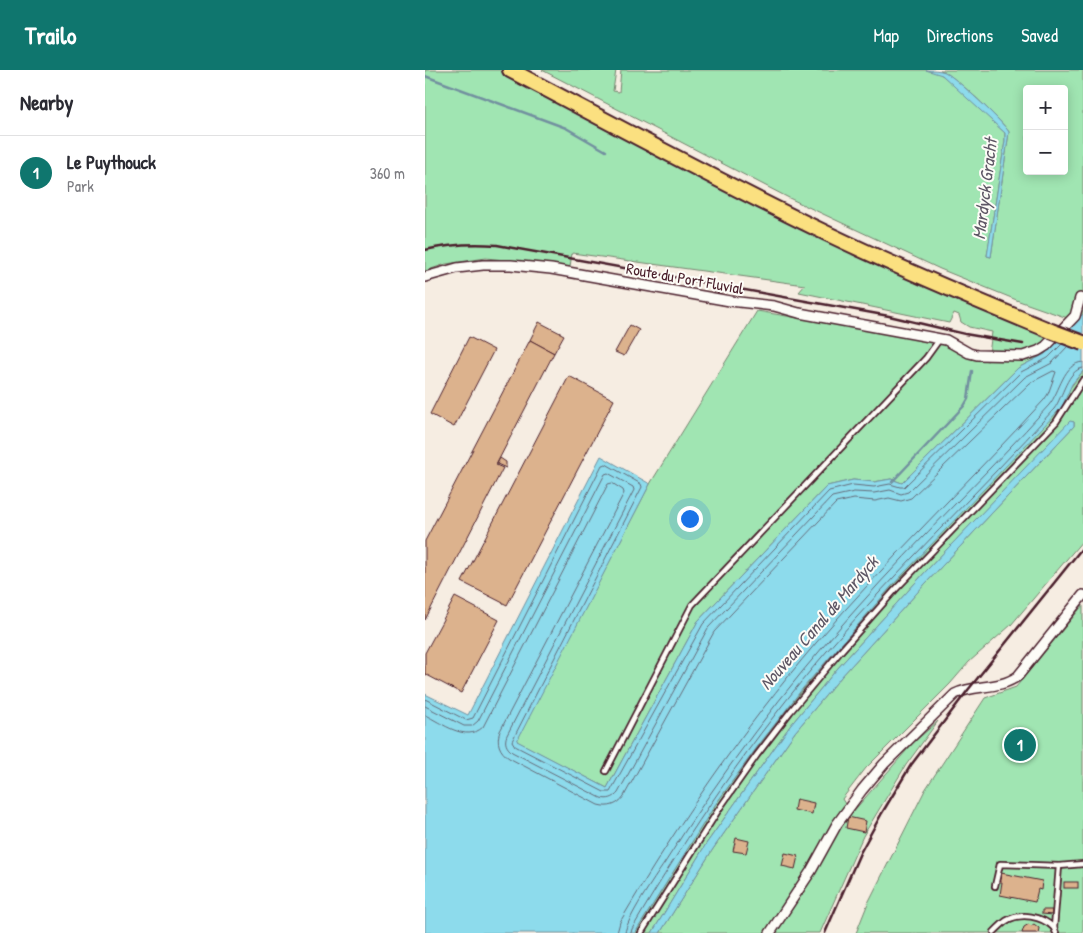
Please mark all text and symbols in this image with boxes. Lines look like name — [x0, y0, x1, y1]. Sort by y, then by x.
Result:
text: Trailo — [25, 19, 76, 51]
text: Map — [874, 23, 899, 48]
text: Directions — [927, 23, 993, 48]
text: Saved — [1021, 23, 1058, 48]
map controls — [1023, 85, 1068, 175]
button: + — [1023, 85, 1068, 130]
text: Nearby — [20, 88, 73, 117]
button: − — [1023, 130, 1068, 175]
water label: Mardyck Gracht — [966, 134, 1003, 241]
text: Le Puythouck — [67, 149, 156, 175]
text: 1 — [33, 162, 39, 184]
text: 360 m — [370, 162, 405, 184]
text: Park — [67, 175, 94, 197]
street label: Route du Port Fluvial — [625, 257, 746, 299]
your location — [677, 506, 703, 532]
water label: Nouveau Canal de Mardyck — [753, 549, 885, 695]
pin: 1 — [1004, 726, 1036, 764]

